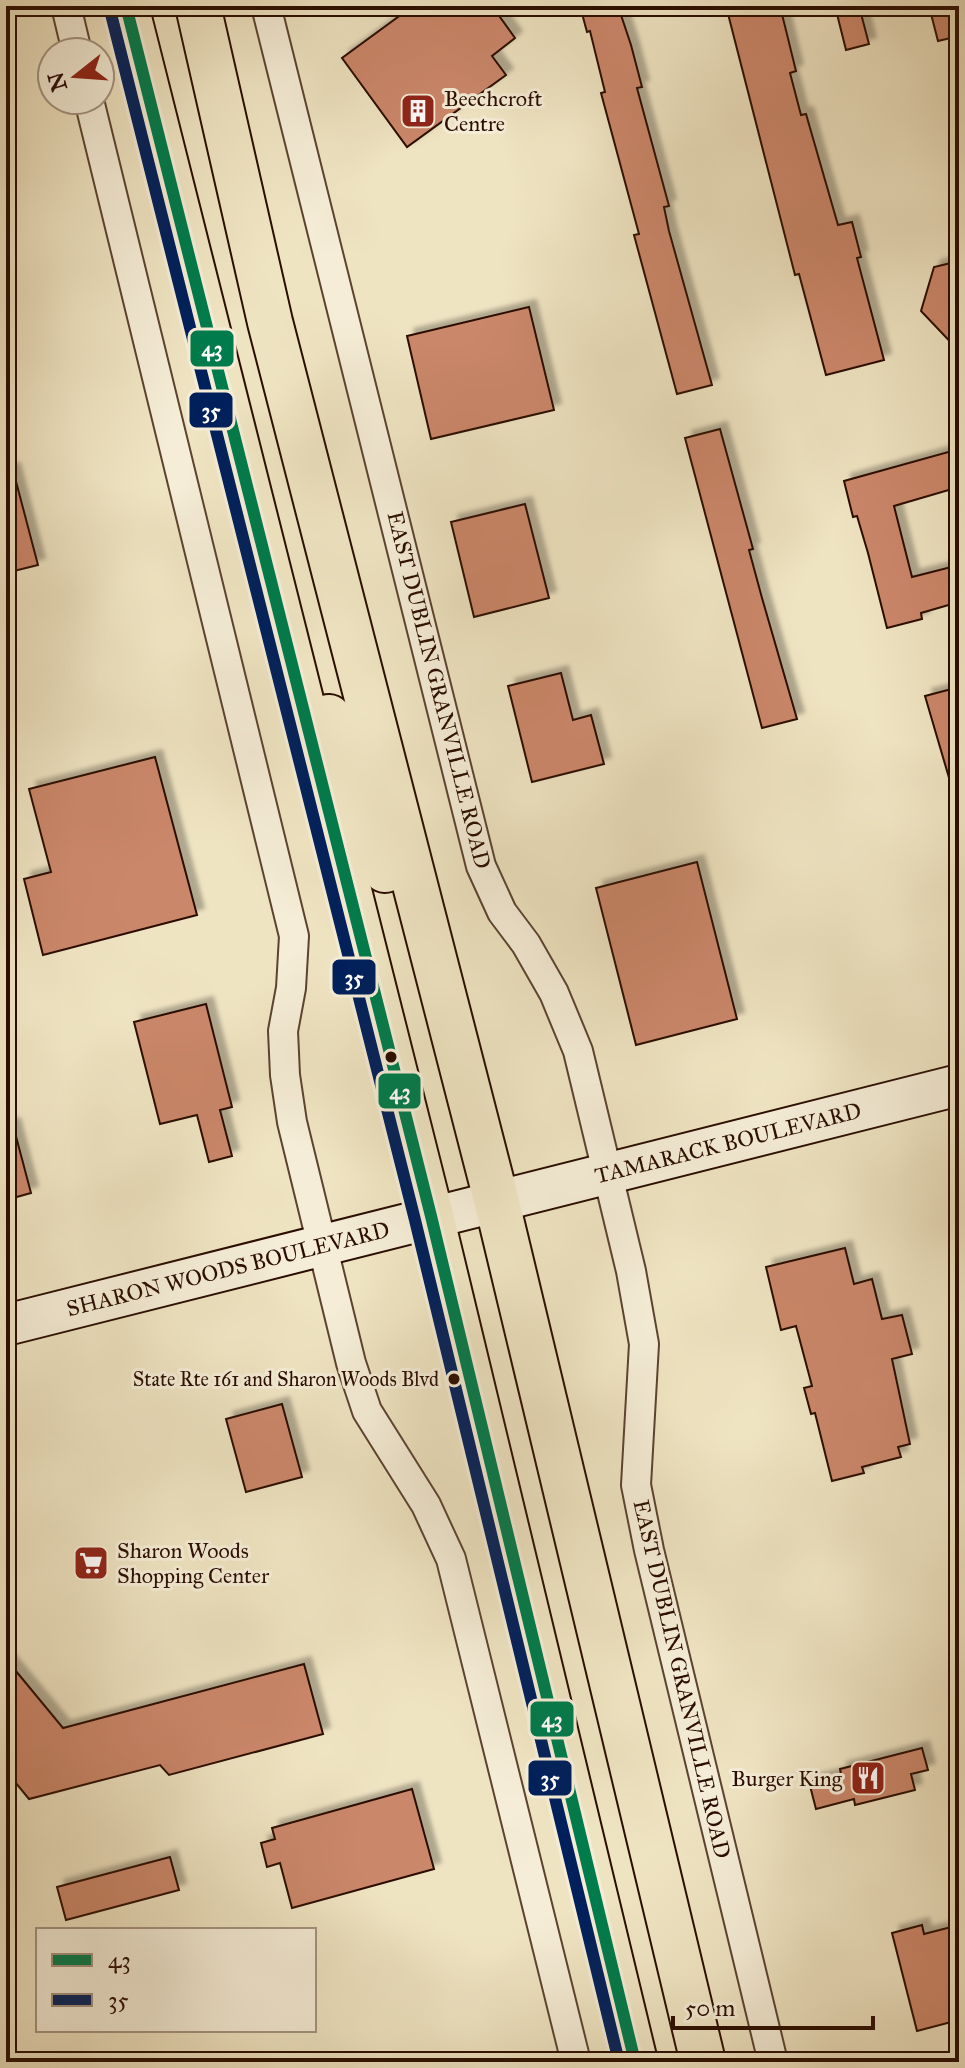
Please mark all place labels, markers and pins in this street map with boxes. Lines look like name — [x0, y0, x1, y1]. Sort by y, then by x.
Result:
place label: Beechcroft Centre — [444, 85, 542, 137]
building icon: Beechcroft Centre — [399, 92, 437, 130]
unlabelled marker — [383, 1049, 399, 1065]
place label: State Rte 161 and Sharon Woods Blvd — [133, 1367, 439, 1391]
marker: State Rte 161 and Sharon Woods Blvd — [446, 1371, 462, 1387]
place label: Sharon Woods Shopping Center — [117, 1537, 270, 1589]
supermarket icon: Sharon Woods Shopping Center — [72, 1544, 110, 1582]
restaurant icon: Burger King — [849, 1759, 887, 1797]
place label: Burger King — [731, 1765, 843, 1792]

